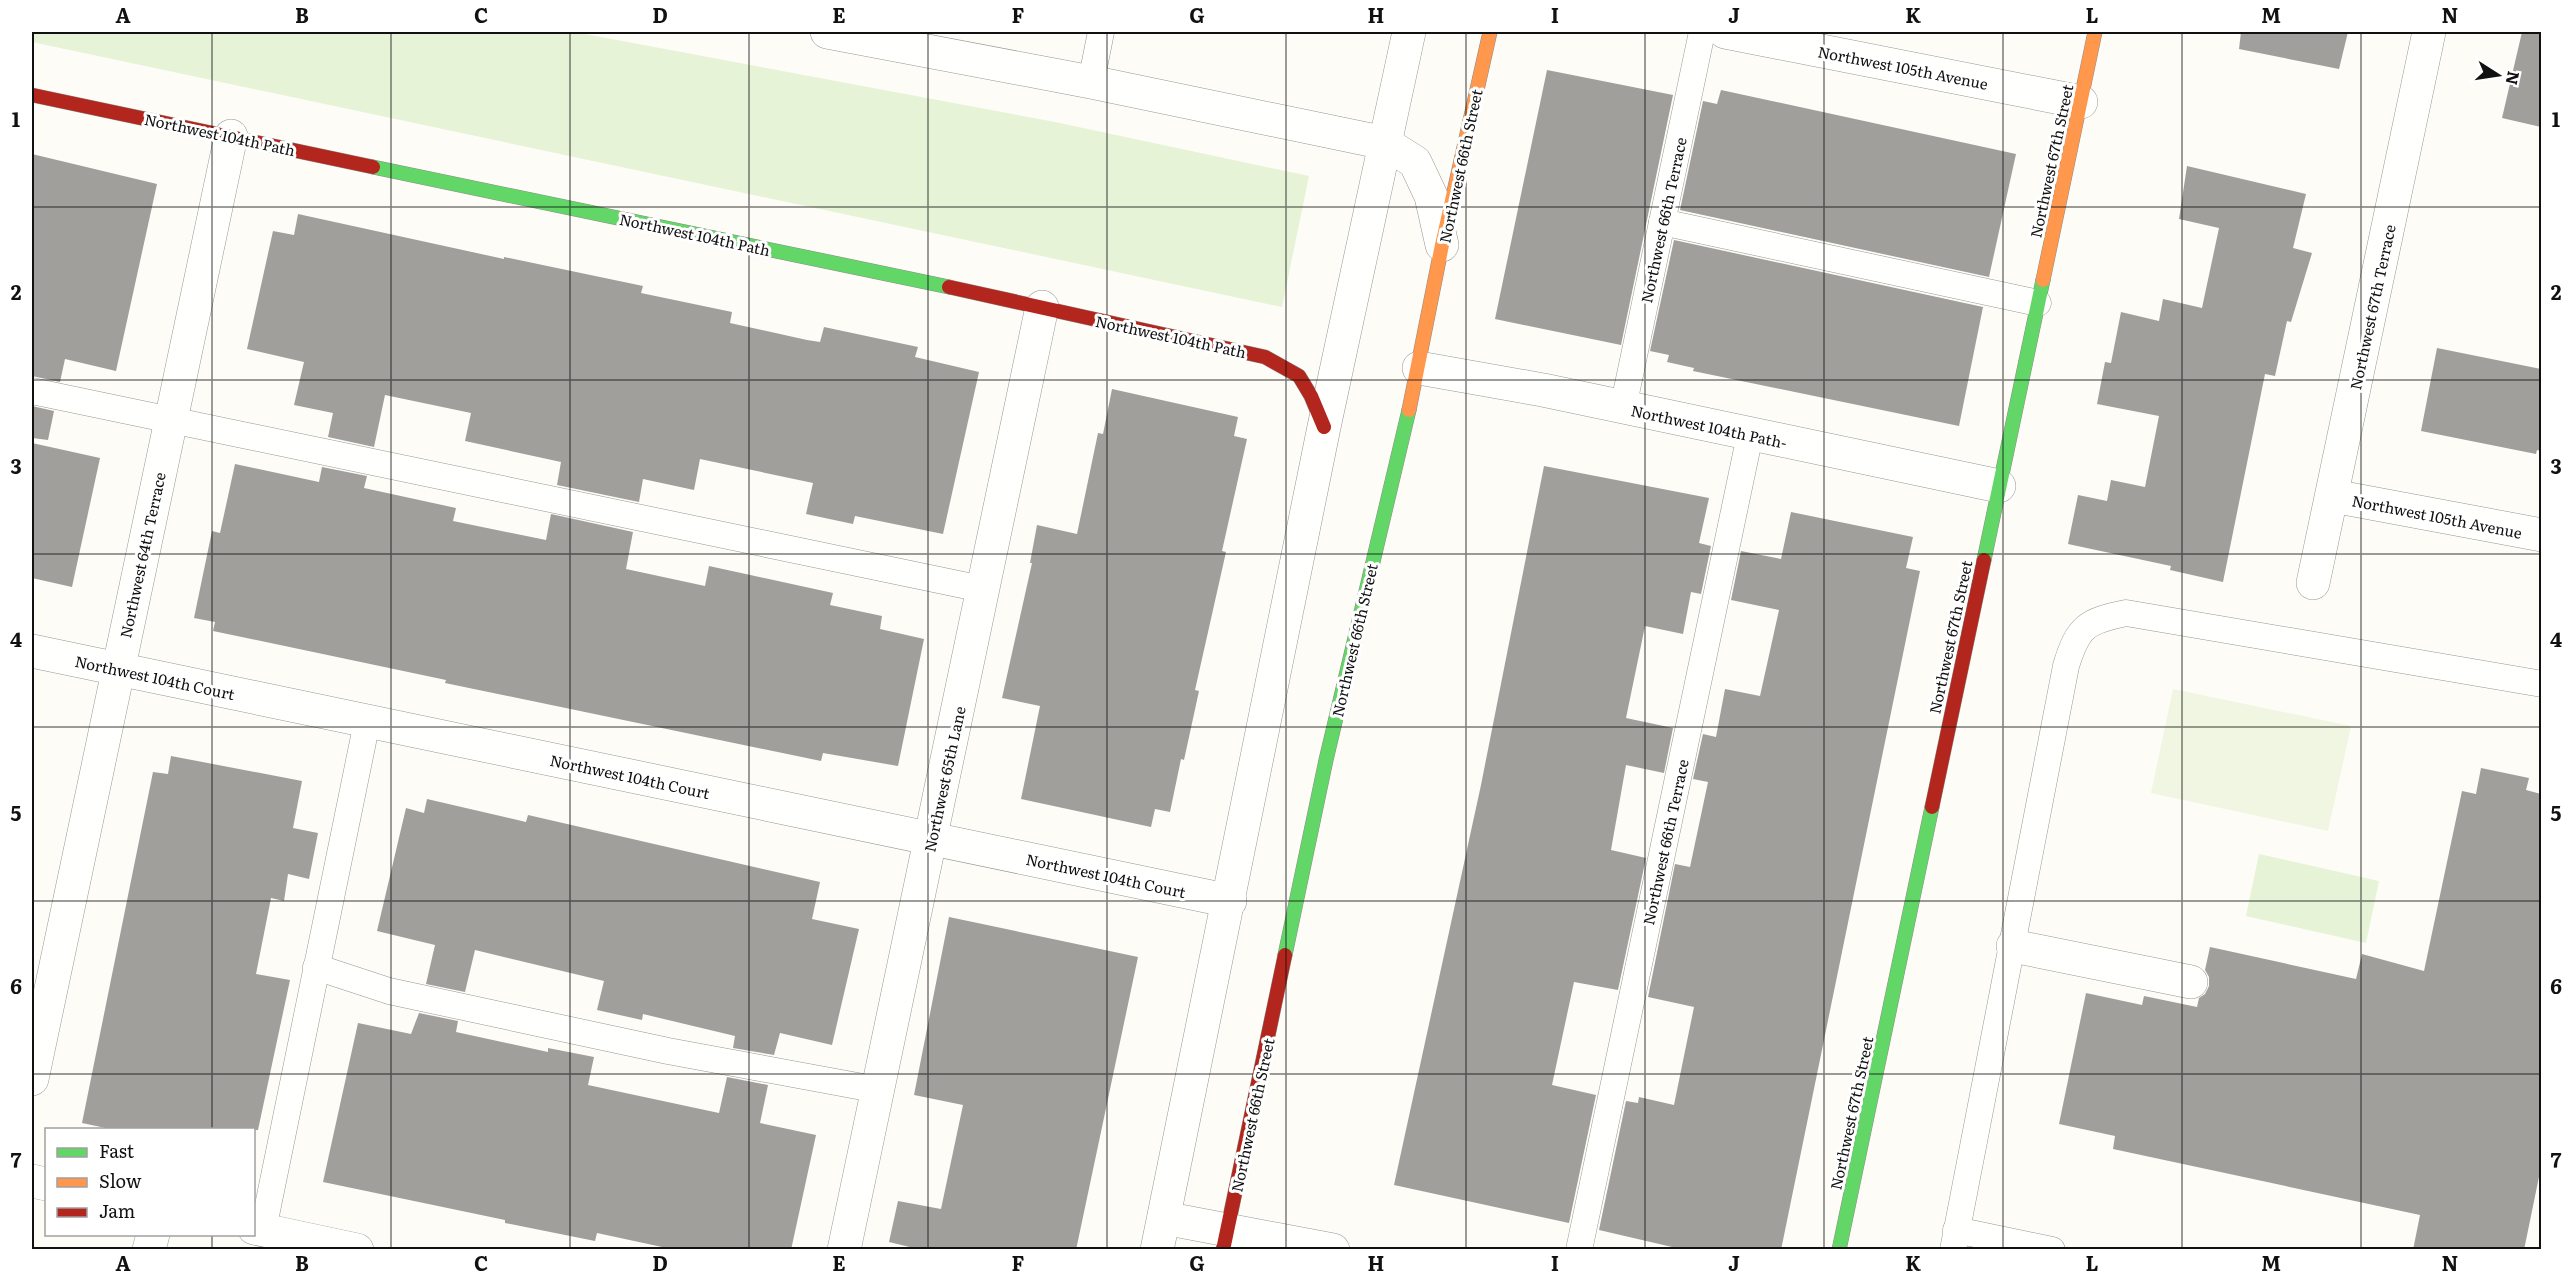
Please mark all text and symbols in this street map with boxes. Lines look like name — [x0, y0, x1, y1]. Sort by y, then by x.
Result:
text: A — [115, 0, 131, 29]
text: B — [295, 0, 309, 29]
text: C — [474, 0, 488, 29]
text: D — [652, 0, 668, 29]
text: E — [832, 0, 846, 29]
text: F — [1012, 0, 1025, 29]
text: G — [1189, 0, 1205, 29]
text: H — [1368, 0, 1384, 29]
text: I — [1551, 0, 1559, 29]
text: J — [1728, 0, 1740, 29]
text: K — [1905, 0, 1921, 29]
text: L — [2086, 0, 2099, 29]
text: M — [2261, 0, 2281, 29]
text: N — [2442, 0, 2458, 29]
street label: Northwest 105th Avenue — [1816, 39, 1990, 95]
north arrow — [2468, 45, 2528, 105]
text: N — [2501, 69, 2527, 87]
street label: Northwest 67th Street — [2023, 82, 2079, 240]
street label: Northwest 66th Street — [1432, 87, 1488, 245]
text: 1 — [12, 103, 20, 133]
text: 1 — [2552, 103, 2560, 133]
street label: Northwest 104th Path — [143, 107, 298, 161]
street label: Northwest 66th Terrace — [1634, 135, 1692, 305]
street label: Northwest 104th Path — [618, 207, 773, 261]
street label: Northwest 67th Terrace — [2343, 222, 2401, 392]
text: 2 — [11, 276, 22, 306]
text: 2 — [2551, 276, 2562, 306]
street label: Northwest 104th Path — [1094, 309, 1249, 363]
street label: Northwest 104th Path- — [1629, 398, 1789, 454]
text: 3 — [10, 450, 22, 480]
text: 3 — [2550, 450, 2562, 480]
street label: Northwest 64th Terrace — [113, 470, 171, 640]
street label: Northwest 105th Avenue — [2350, 488, 2524, 544]
street label: Northwest 67th Street — [1922, 558, 1978, 716]
street label: Northwest 66th Street — [1325, 561, 1383, 719]
text: 4 — [10, 623, 22, 653]
text: 4 — [2550, 623, 2562, 653]
street label: Northwest 104th Court — [73, 649, 237, 705]
street label: Northwest 65th Lane — [917, 704, 971, 854]
street label: Northwest 104th Court — [548, 748, 712, 804]
street label: Northwest 66th Terrace — [1636, 757, 1694, 927]
text: 5 — [11, 797, 22, 827]
text: 5 — [2551, 797, 2562, 827]
street label: Northwest 104th Court — [1024, 847, 1188, 903]
text: 6 — [10, 970, 22, 1000]
text: 6 — [2550, 970, 2562, 1000]
street label: Northwest 67th Street — [1823, 1034, 1879, 1192]
street label: Northwest 66th Street — [1224, 1036, 1280, 1194]
legend — [45, 1128, 255, 1236]
text: Fast — [99, 1137, 135, 1164]
text: 7 — [11, 1144, 22, 1174]
text: 7 — [2551, 1144, 2562, 1174]
text: Slow — [99, 1167, 142, 1194]
text: Jam — [99, 1197, 135, 1224]
text: A — [115, 1247, 131, 1277]
text: B — [295, 1247, 309, 1277]
text: C — [474, 1247, 488, 1277]
text: D — [652, 1247, 668, 1277]
text: E — [832, 1247, 846, 1277]
text: F — [1012, 1247, 1025, 1277]
text: G — [1189, 1247, 1205, 1277]
text: H — [1368, 1247, 1384, 1277]
text: I — [1551, 1247, 1559, 1277]
text: J — [1728, 1247, 1740, 1277]
text: K — [1905, 1247, 1921, 1277]
text: L — [2086, 1247, 2099, 1277]
text: M — [2261, 1247, 2281, 1277]
text: N — [2442, 1247, 2458, 1277]

